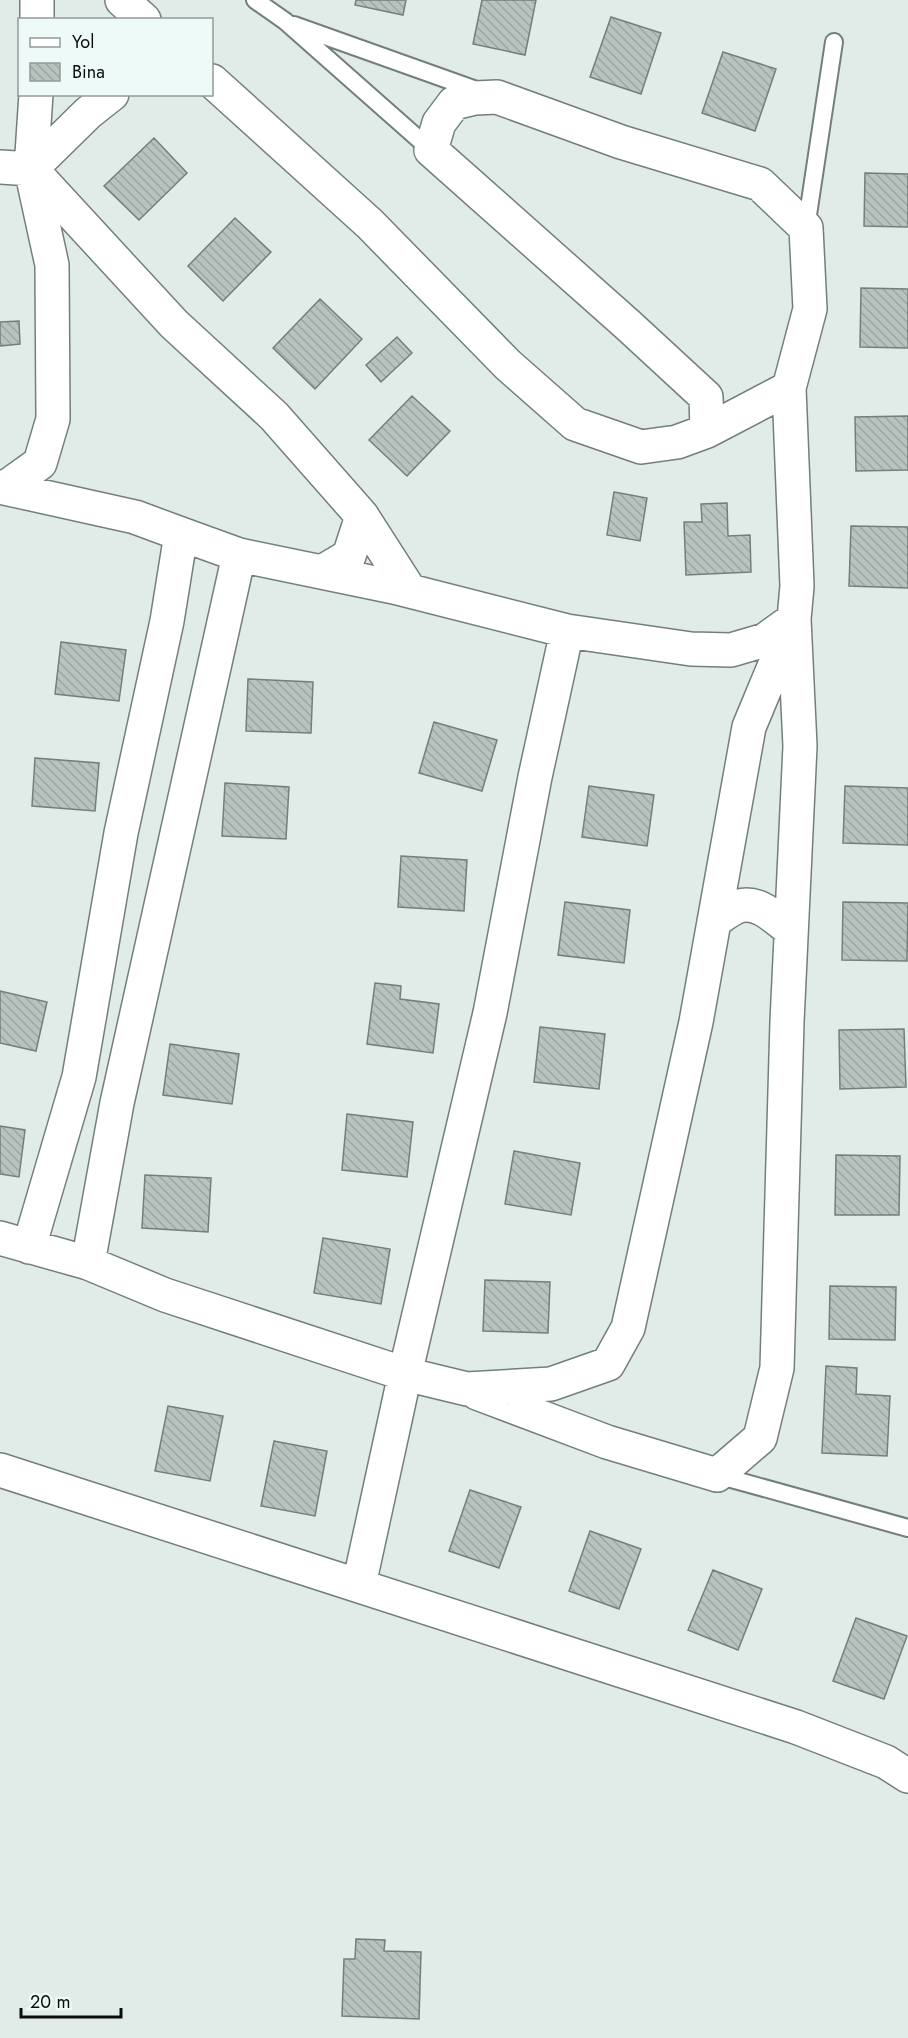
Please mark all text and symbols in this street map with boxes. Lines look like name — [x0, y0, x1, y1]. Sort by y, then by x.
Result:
legend — [18, 18, 213, 96]
text: Yol — [72, 29, 94, 55]
text: Bina — [72, 59, 105, 85]
scale bar — [21, 1981, 122, 2019]
text: 20 m — [30, 1989, 70, 2015]

